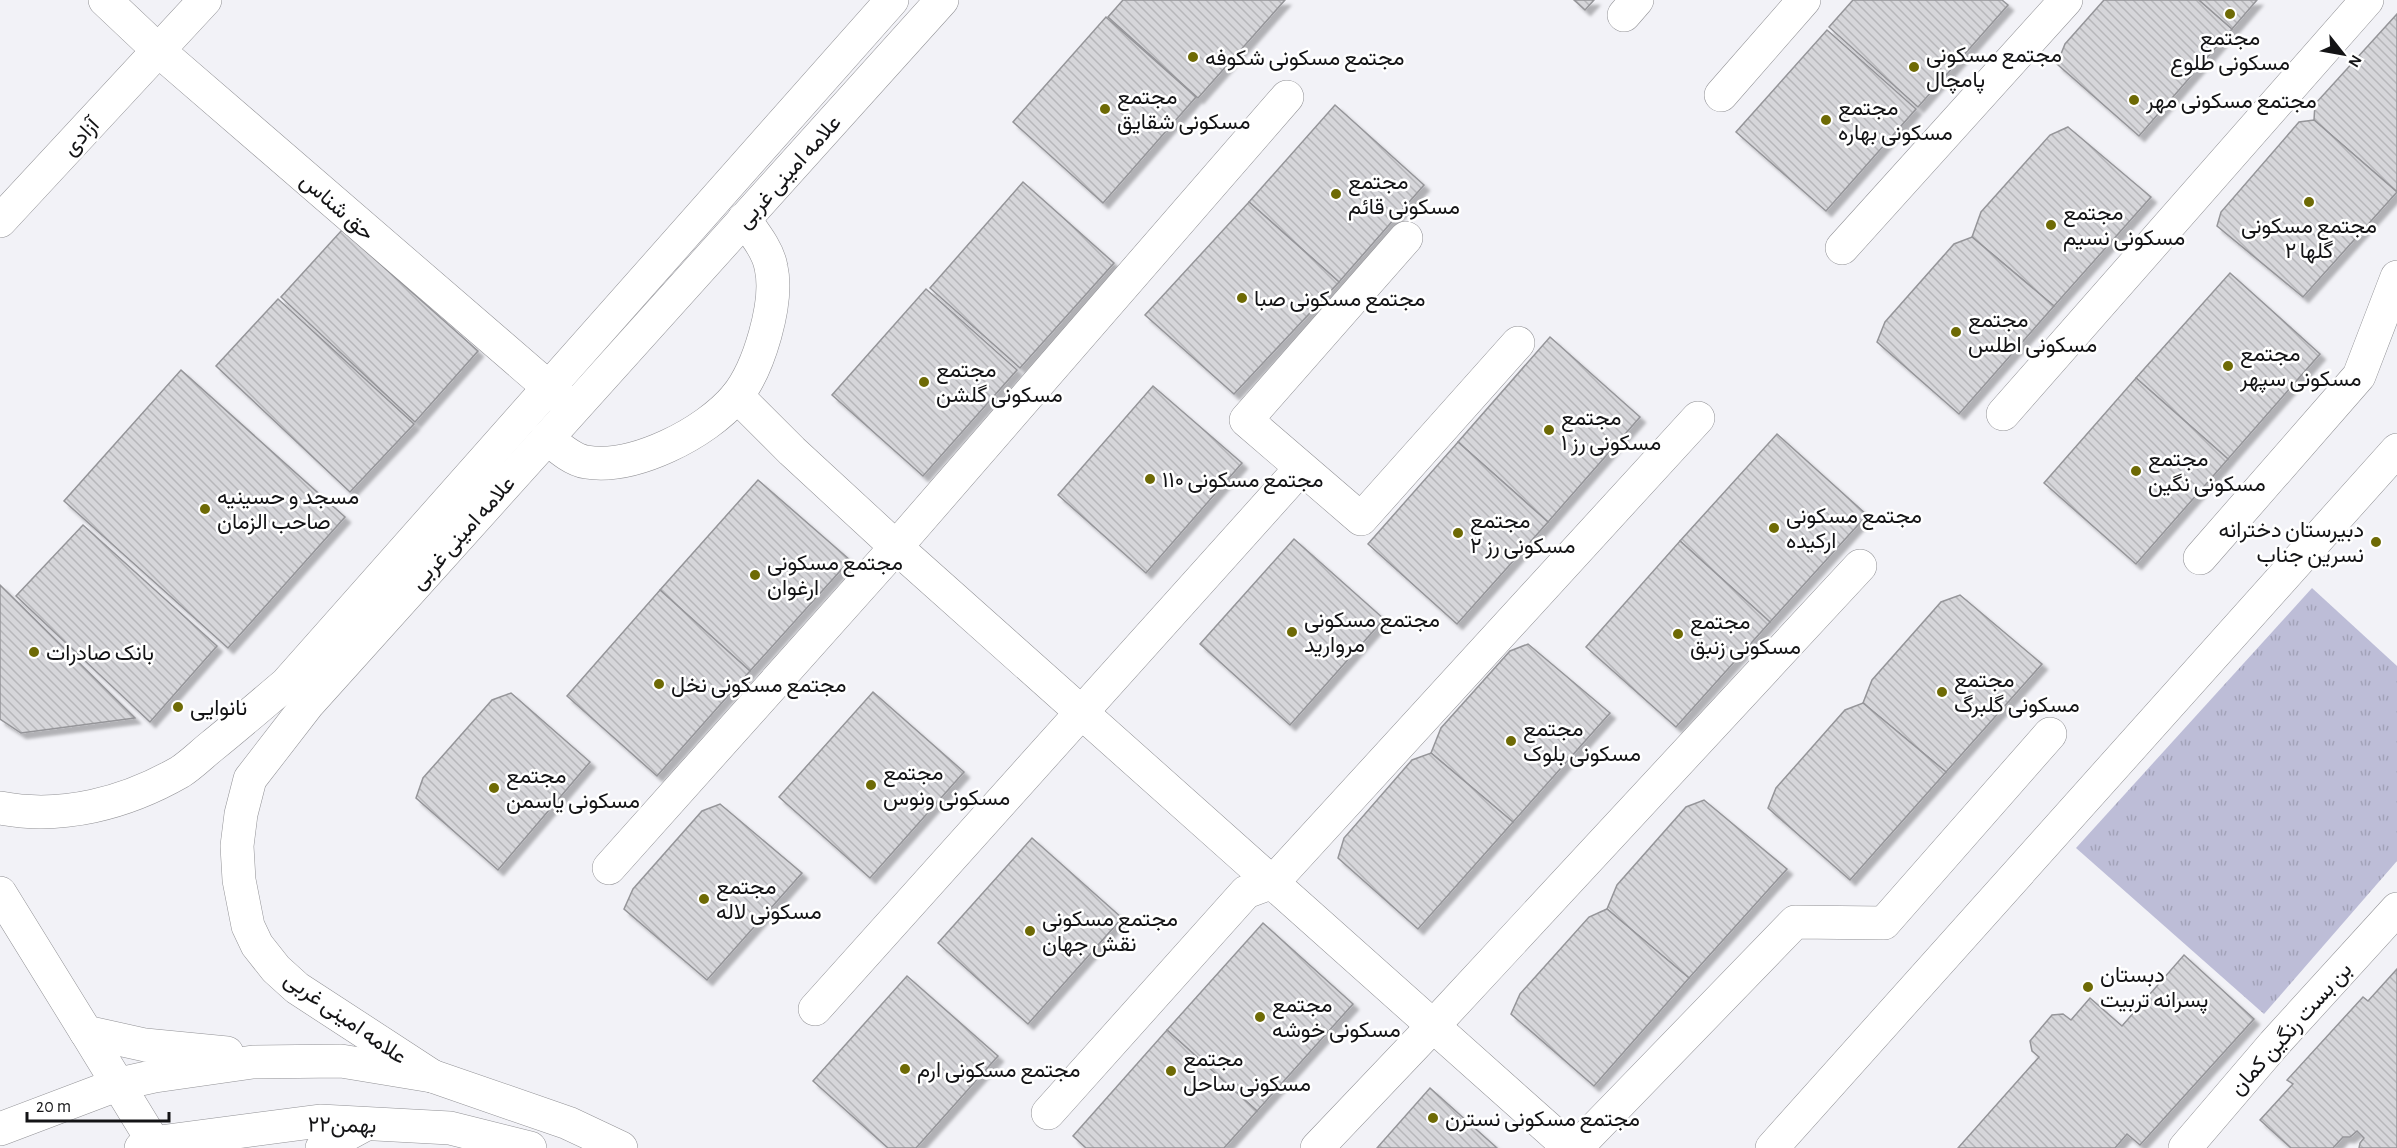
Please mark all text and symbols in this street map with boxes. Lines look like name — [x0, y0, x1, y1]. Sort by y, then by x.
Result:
marker: مجتمع مسکونی طلوع — [2223, 7, 2237, 21]
north arrow — [2313, 24, 2373, 84]
place label: مجتمع مسکونی طلوع — [2170, 27, 2290, 77]
place label: مجتمع مسکونی پامچال — [1926, 44, 2062, 94]
place label: مجتمع مسکونی شکوفه — [1205, 47, 1404, 72]
marker: مجتمع مسکونی شکوفه — [1186, 50, 1200, 64]
text: N — [2345, 52, 2365, 70]
marker: مجتمع مسکونی پامچال — [1907, 60, 1921, 74]
place label: مجتمع مسکونی شقایق — [1117, 86, 1250, 135]
place label: مجتمع مسکونی مهر — [2145, 90, 2317, 115]
marker: مجتمع مسکونی مهر — [2127, 93, 2141, 107]
place label: مجتمع مسکونی بهاره — [1838, 97, 1953, 146]
marker: مجتمع مسکونی شقایق — [1098, 102, 1112, 116]
street label: علامه امینی غربی — [732, 111, 847, 234]
street label: آزادی — [58, 112, 106, 161]
marker: مجتمع مسکونی بهاره — [1819, 113, 1833, 127]
street label: حق شناس — [295, 169, 379, 246]
place label: مجتمع مسکونی قائم — [1348, 171, 1460, 221]
marker: مجتمع مسکونی قائم — [1329, 187, 1343, 201]
marker: مجتمع مسکونی گلها ۲ — [2302, 195, 2316, 209]
place label: مجتمع مسکونی نسیم — [2063, 202, 2185, 252]
place label: مجتمع مسکونی گلها ۲ — [2241, 215, 2377, 264]
marker: مجتمع مسکونی نسیم — [2044, 218, 2058, 232]
place label: مجتمع مسکونی صبا — [1254, 288, 1425, 313]
marker: مجتمع مسکونی صبا — [1235, 291, 1249, 305]
place label: مجتمع مسکونی اطلس — [1968, 309, 2097, 358]
marker: مجتمع مسکونی اطلس — [1949, 325, 1963, 339]
place label: مجتمع مسکونی سپهر — [2239, 343, 2361, 393]
place label: مجتمع مسکونی گلشن — [936, 359, 1063, 408]
marker: مجتمع مسکونی سپهر — [2221, 359, 2235, 373]
marker: مجتمع مسکونی گلشن — [917, 375, 931, 389]
place label: مجتمع مسکونی رز ۱ — [1561, 407, 1661, 456]
marker: مجتمع مسکونی رز ۱ — [1542, 423, 1556, 437]
place label: مجتمع مسکونی نگین — [2148, 448, 2266, 497]
marker: مجتمع مسکونی نگین — [2129, 464, 2143, 478]
place label: مجتمع مسکونی ۱۱۰ — [1162, 469, 1324, 494]
street label: علامه امینی غربی — [406, 472, 521, 595]
marker: مجتمع مسکونی ۱۱۰ — [1143, 472, 1157, 486]
place label: مسجد و حسینیه صاحب الزمان — [217, 486, 359, 535]
marker: مسجد و حسینیه صاحب الزمان — [198, 502, 212, 516]
place label: مجتمع مسکونی ارکیده — [1786, 505, 1922, 554]
place label: مجتمع مسکونی رز ۲ — [1470, 510, 1575, 559]
place label: دبیرستان دخترانه نسرین جناب — [2218, 519, 2364, 568]
marker: مجتمع مسکونی ارکیده — [1767, 521, 1781, 535]
marker: مجتمع مسکونی رز ۲ — [1451, 526, 1465, 540]
marker: دبیرستان دخترانه نسرین جناب — [2369, 535, 2383, 549]
place label: مجتمع مسکونی ارغوان — [767, 552, 903, 601]
marker: مجتمع مسکونی ارغوان — [748, 568, 762, 582]
place label: مجتمع مسکونی مروارید — [1304, 609, 1440, 658]
place label: مجتمع مسکونی زنبق — [1690, 611, 1801, 660]
marker: مجتمع مسکونی مروارید — [1285, 625, 1299, 639]
marker: مجتمع مسکونی زنبق — [1671, 627, 1685, 641]
place label: بانک صادرات — [46, 642, 154, 666]
marker: بانک صادرات — [27, 645, 41, 659]
place label: مجتمع مسکونی گلبرگ — [1954, 669, 2080, 718]
place label: مجتمع مسکونی نخل — [671, 674, 847, 699]
marker: مجتمع مسکونی نخل — [652, 677, 666, 691]
marker: مجتمع مسکونی گلبرگ — [1935, 685, 1949, 699]
place label: نانوایی — [190, 697, 247, 721]
marker: نانوایی — [171, 700, 185, 714]
place label: مجتمع مسکونی بلوک — [1523, 718, 1641, 767]
marker: مجتمع مسکونی بلوک — [1504, 734, 1518, 748]
place label: مجتمع مسکونی ونوس — [883, 762, 1010, 811]
place label: مجتمع مسکونی یاسمن — [506, 765, 640, 814]
marker: مجتمع مسکونی ونوس — [864, 778, 878, 792]
marker: مجتمع مسکونی یاسمن — [487, 781, 501, 795]
place label: مجتمع مسکونی لاله — [716, 876, 822, 925]
marker: مجتمع مسکونی لاله — [697, 892, 711, 906]
place label: مجتمع مسکونی نقش جهان — [1042, 908, 1178, 957]
marker: مجتمع مسکونی نقش جهان — [1023, 924, 1037, 938]
street label: بن بست رنگین کمان — [2226, 958, 2357, 1101]
place label: دبستان پسرانه تربیت — [2100, 964, 2208, 1014]
street label: علامه امینی غربی — [279, 968, 411, 1070]
marker: دبستان پسرانه تربیت — [2081, 980, 2095, 994]
place label: مجتمع مسکونی خوشه — [1272, 994, 1401, 1043]
marker: مجتمع مسکونی خوشه — [1253, 1010, 1267, 1024]
place label: مجتمع مسکونی ساحل — [1183, 1048, 1311, 1097]
place label: مجتمع مسکونی ارم — [917, 1059, 1081, 1084]
marker: مجتمع مسکونی ارم — [898, 1062, 912, 1076]
marker: مجتمع مسکونی ساحل — [1164, 1064, 1178, 1078]
scale bar — [27, 1085, 170, 1123]
text: 20 m — [36, 1098, 71, 1116]
place label: مجتمع مسکونی نسترن — [1445, 1108, 1640, 1133]
marker: مجتمع مسکونی نسترن — [1426, 1111, 1440, 1125]
street label: ۲۲بهمن — [307, 1113, 377, 1139]

